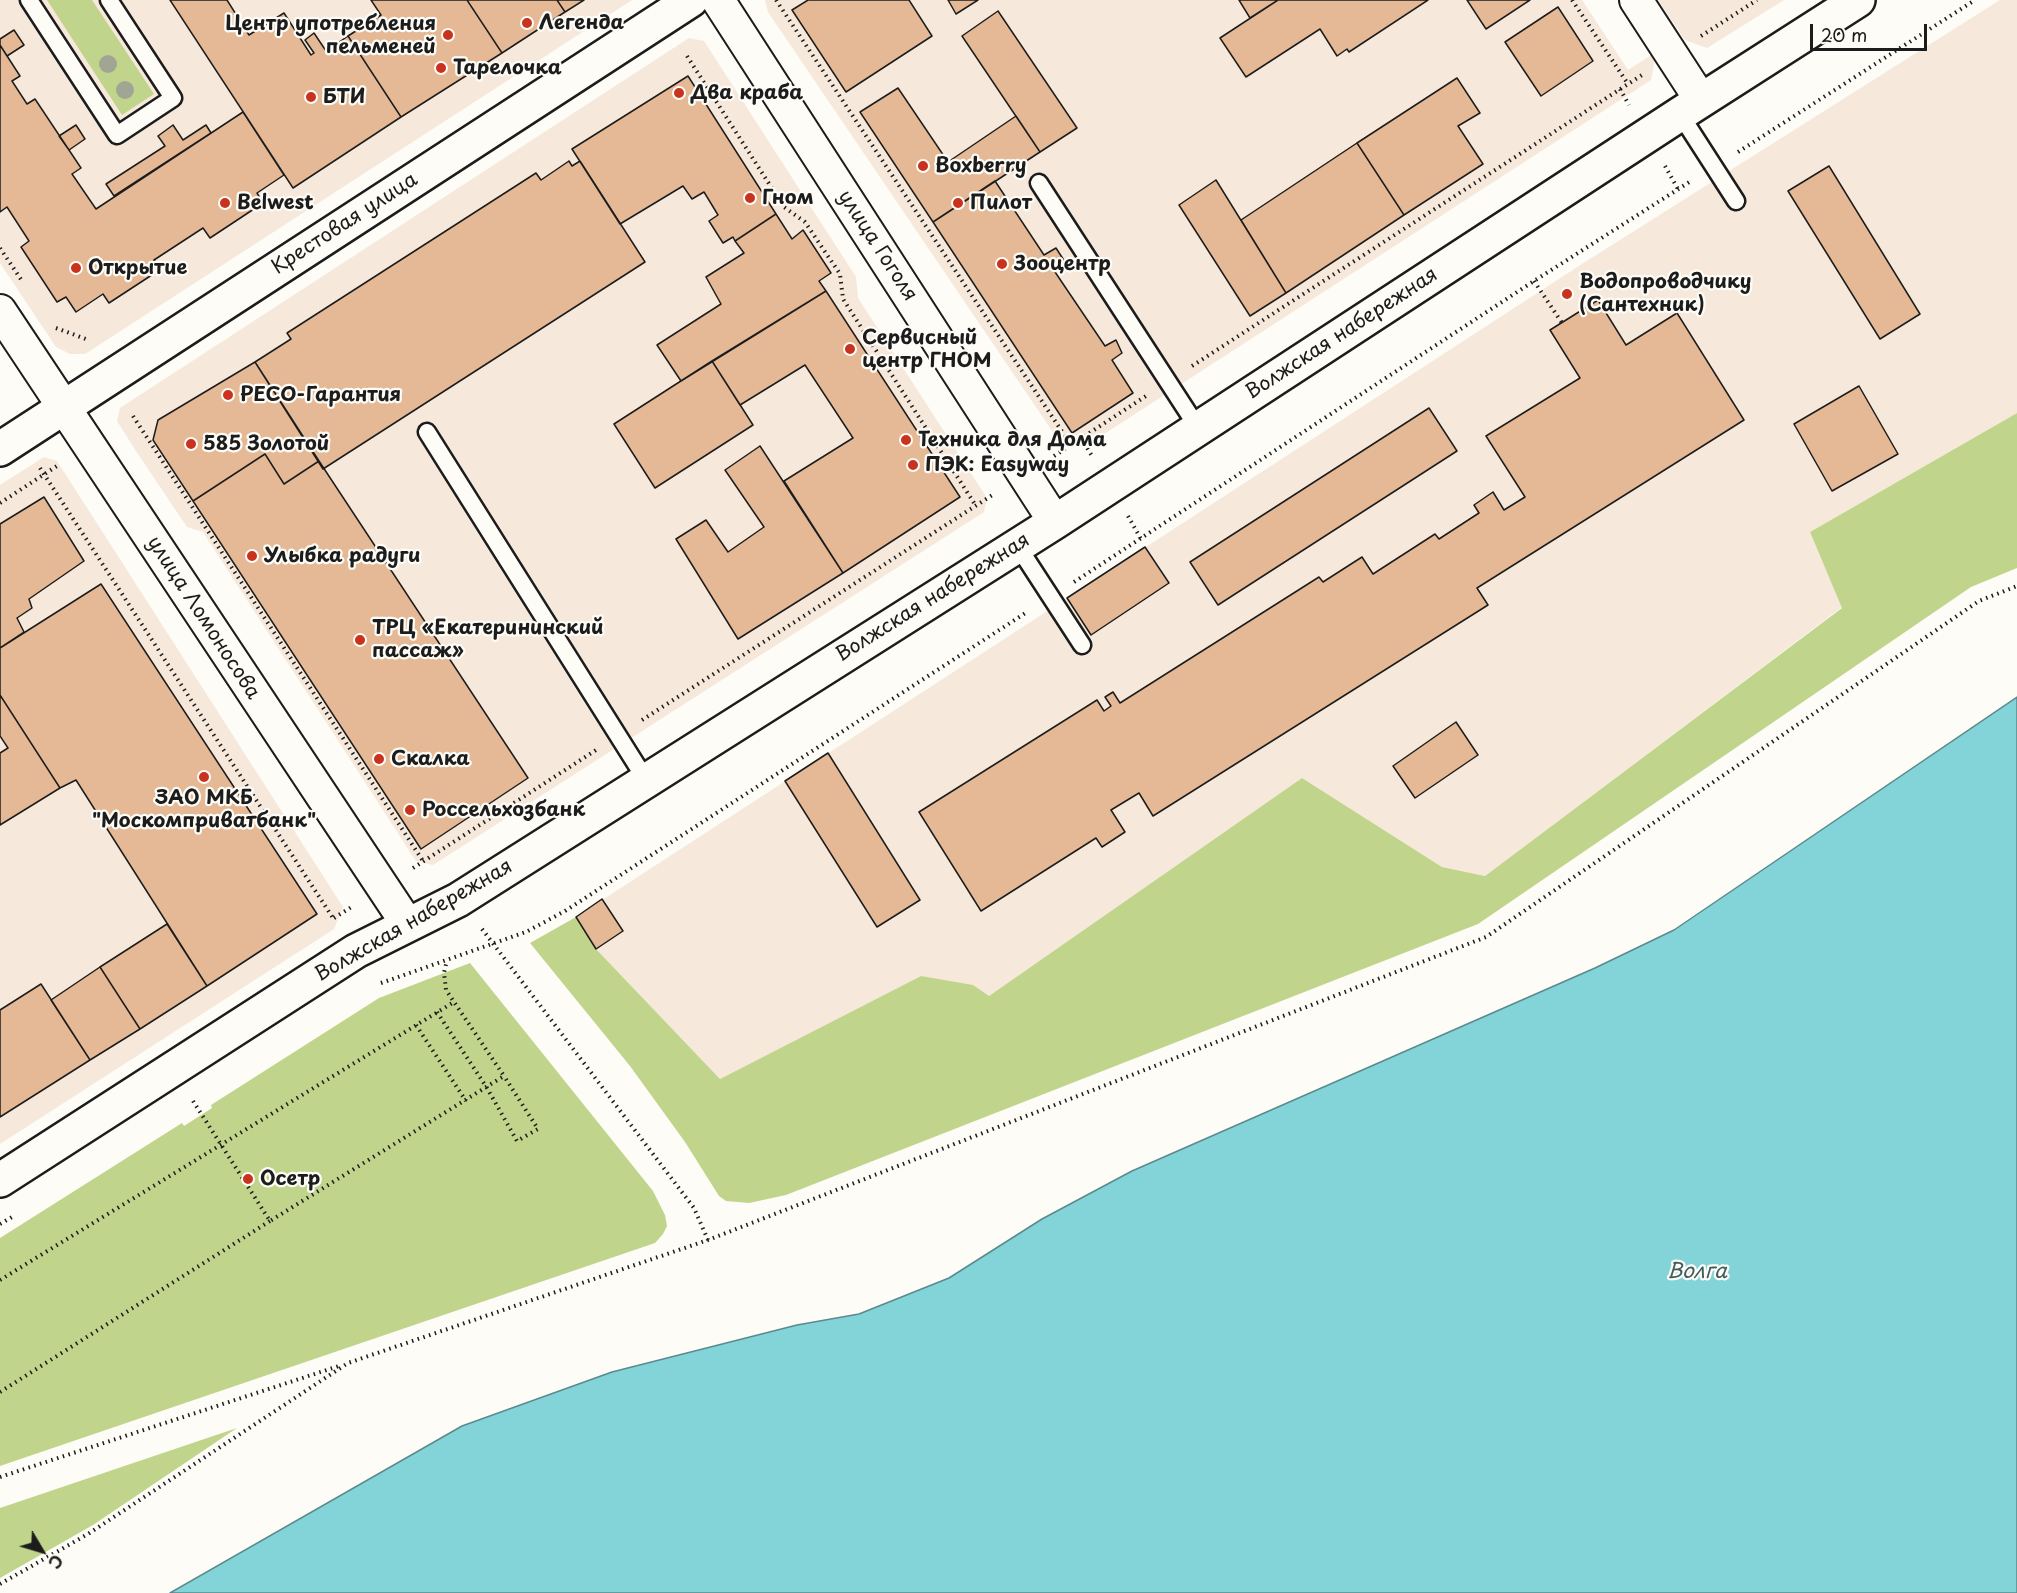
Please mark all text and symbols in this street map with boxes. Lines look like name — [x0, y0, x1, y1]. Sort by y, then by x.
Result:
place label: Легенда — [539, 11, 624, 35]
place label: Центр употребления пельменей — [225, 12, 436, 59]
scale bar — [1813, 12, 1930, 50]
marker: Легенда — [520, 16, 534, 30]
text: 20 m — [1821, 21, 1867, 48]
marker: Центр употребления пельменей — [441, 28, 455, 42]
place label: Тарелочка — [453, 56, 562, 80]
marker: Тарелочка — [434, 61, 448, 75]
place label: Два краба — [691, 81, 803, 105]
place label: БТИ — [323, 85, 365, 109]
marker: Два краба — [672, 86, 686, 100]
marker: БТИ — [304, 90, 318, 104]
place label: Boxberry — [935, 154, 1026, 178]
marker: Boxberry — [916, 159, 930, 173]
street label: Крестовая улица — [268, 168, 422, 280]
place label: Гном — [762, 186, 814, 210]
street label: улица Гоголя — [832, 186, 922, 306]
place label: Belwest — [237, 191, 314, 215]
marker: Гном — [743, 191, 757, 205]
place label: Пилот — [970, 191, 1032, 215]
marker: Belwest — [218, 196, 232, 210]
marker: Пилот — [951, 196, 965, 210]
place label: Зооцентр — [1014, 252, 1111, 276]
place label: Открытие — [88, 256, 187, 280]
marker: Зооцентр — [995, 257, 1009, 271]
marker: Открытие — [69, 261, 83, 275]
street label: Волжская набережная — [1242, 263, 1442, 405]
place label: Водопроводчику (Сантехник) — [1579, 270, 1751, 317]
marker: Водопроводчику (Сантехник) — [1560, 287, 1574, 301]
place label: Сервисный центр ГНОМ — [862, 326, 992, 373]
marker: Сервисный центр ГНОМ — [843, 342, 857, 356]
place label: РЕСО-Гарантия — [240, 383, 401, 407]
marker: РЕСО-Гарантия — [221, 388, 235, 402]
place label: Техника для Дома — [918, 428, 1107, 452]
place label: 585 Золотой — [203, 432, 329, 456]
marker: Техника для Дома — [899, 433, 913, 447]
marker: 585 Золотой — [184, 437, 198, 451]
place label: ПЭК: Easyway — [925, 453, 1069, 477]
marker: ПЭК: Easyway — [906, 458, 920, 472]
street label: Волжская набережная — [832, 528, 1034, 668]
street label: улица Ломоносова — [141, 532, 265, 704]
place label: Улыбка радуги — [264, 544, 420, 568]
marker: Улыбка радуги — [245, 549, 259, 563]
place label: ТРЦ «Екатерининский пассаж» — [372, 616, 604, 663]
marker: ТРЦ «Екатерининский пассаж» — [353, 633, 367, 647]
place label: Скалка — [391, 747, 470, 771]
marker: Скалка — [372, 752, 386, 766]
marker: ЗАО МКБ "Москомприватбанк" — [197, 770, 211, 784]
place label: ЗАО МКБ "Москомприватбанк" — [92, 786, 316, 833]
place label: Россельхозбанк — [422, 798, 585, 822]
marker: Россельхозбанк — [403, 803, 417, 817]
street label: Волжская набережная — [311, 855, 517, 987]
place label: Осетр — [260, 1167, 320, 1191]
marker: Осетр — [241, 1172, 255, 1186]
water label: Волга — [1667, 1259, 1727, 1285]
north arrow — [12, 1521, 72, 1581]
text: С — [43, 1550, 69, 1574]

